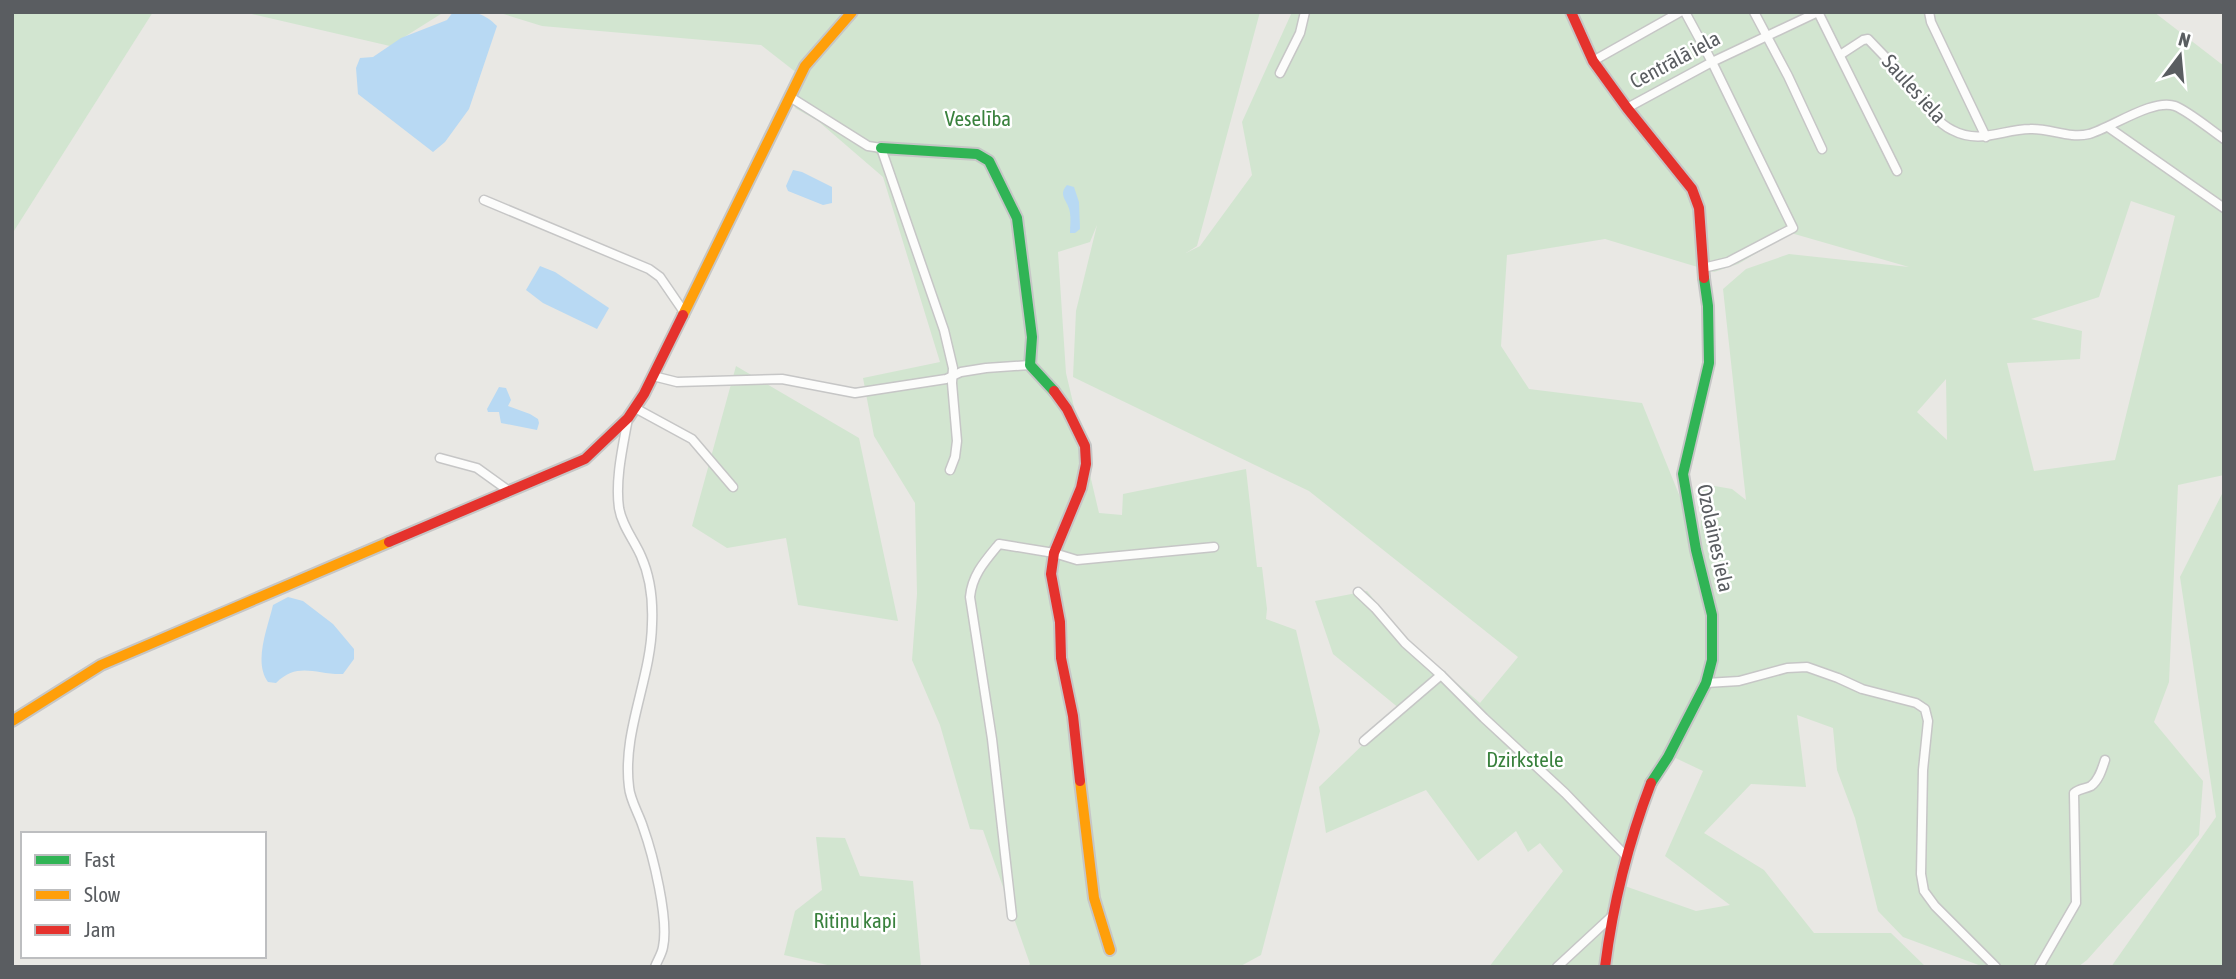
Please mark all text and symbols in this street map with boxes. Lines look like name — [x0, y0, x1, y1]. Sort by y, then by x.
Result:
north arrow — [2145, 21, 2215, 91]
street label: Centrālā iela — [1625, 25, 1724, 93]
text: N — [2176, 28, 2193, 52]
street label: Saules iela — [1878, 49, 1952, 127]
park label: Veselība — [945, 106, 1011, 130]
street label: Ozolaines iela — [1693, 482, 1739, 594]
park label: Dzirkstele — [1486, 747, 1564, 771]
legend — [21, 832, 266, 958]
text: Fast — [84, 847, 115, 871]
text: Slow — [84, 882, 121, 906]
park label: Ritiņu kapi — [813, 908, 897, 932]
text: Jam — [84, 917, 116, 941]

